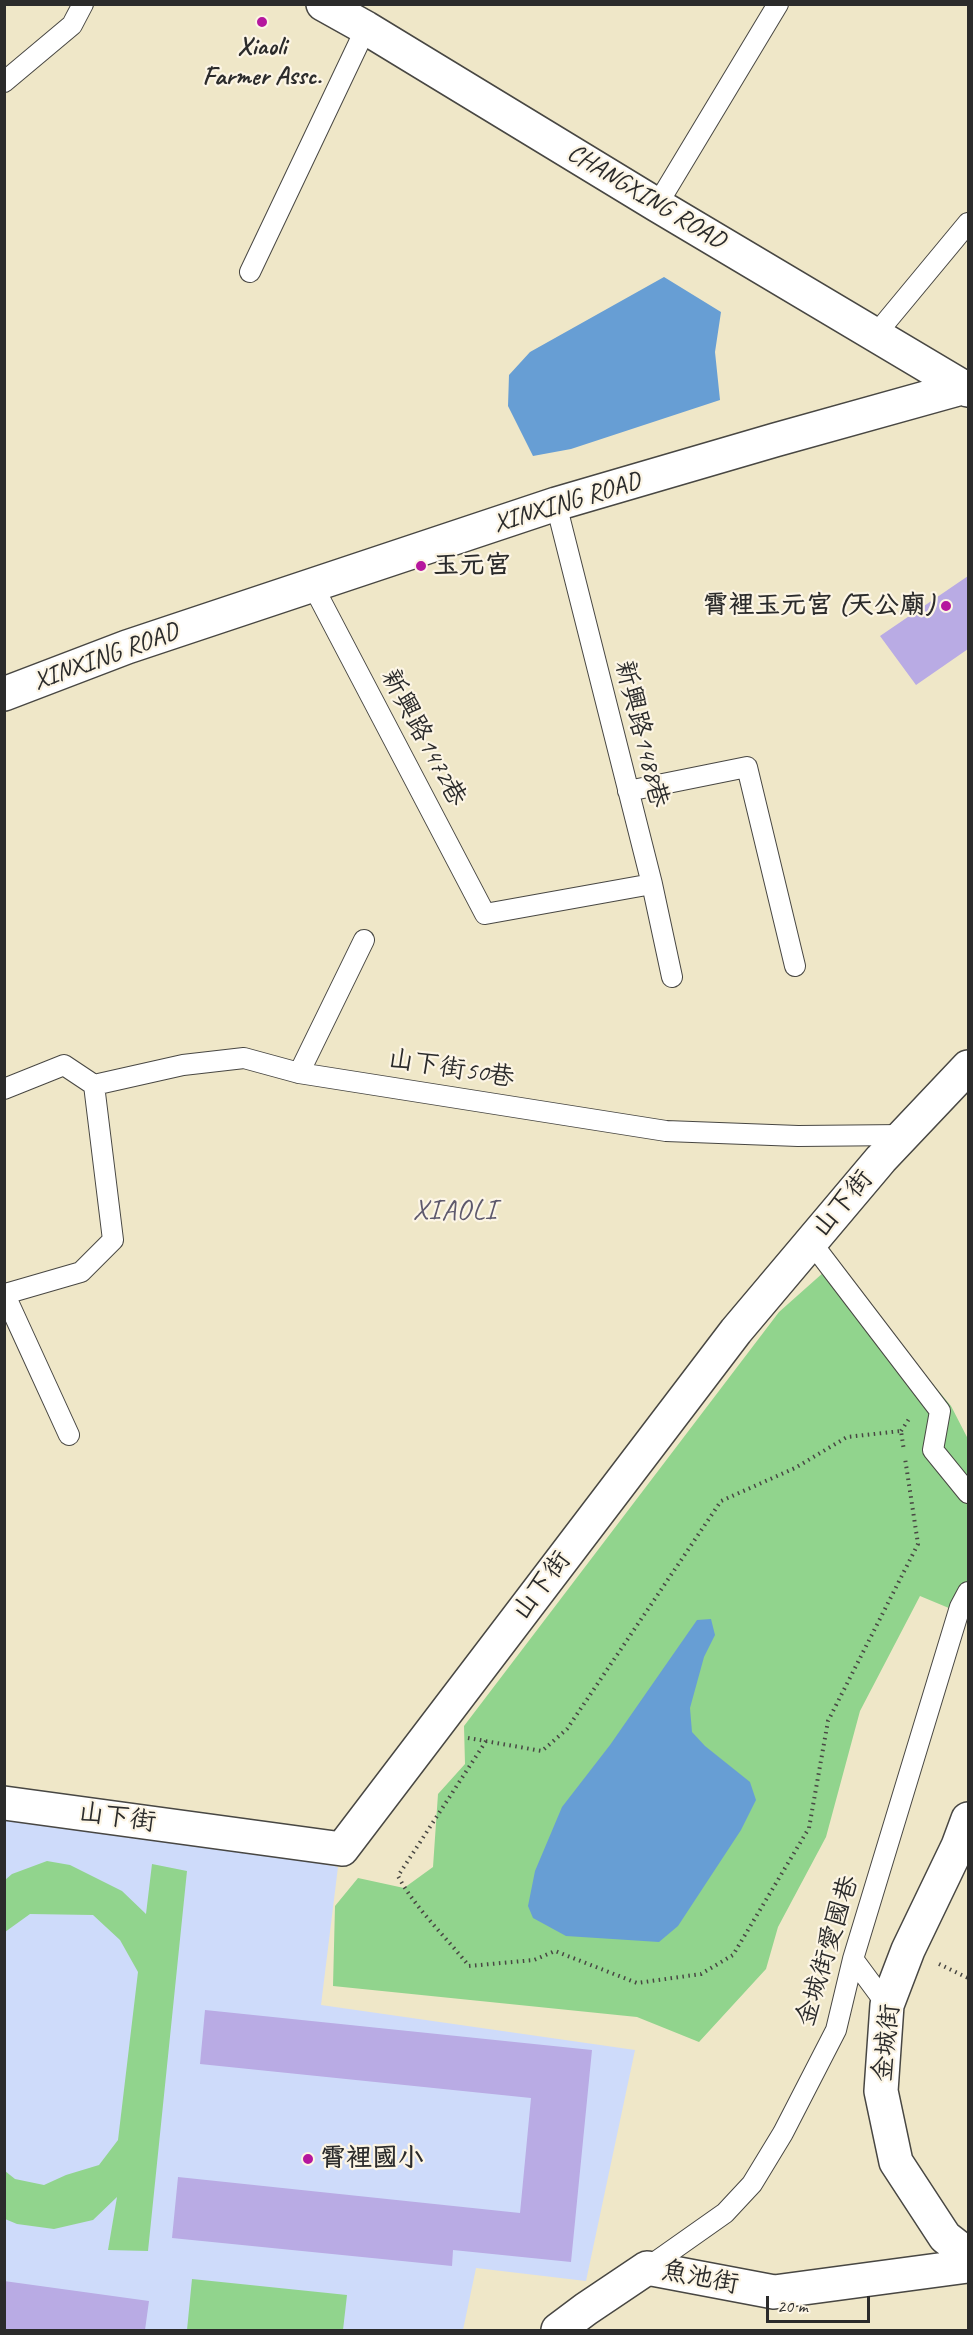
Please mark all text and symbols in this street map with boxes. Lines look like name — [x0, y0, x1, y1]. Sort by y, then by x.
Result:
marker: Xiaoli Farmer Assc. — [255, 15, 269, 29]
place label: Xiaoli Farmer Assc. — [203, 31, 321, 92]
street label: CHANGXING ROAD — [561, 137, 731, 257]
street label: XINXING ROAD — [490, 466, 644, 540]
place label: 玉元宮 — [433, 550, 511, 582]
marker: 玉元宮 — [414, 559, 428, 573]
place label: 霄裡玉元宮 (天公廟) — [703, 590, 934, 622]
marker: 霄裡玉元宮 (天公廟) — [939, 599, 953, 613]
street label: XINXING ROAD — [29, 616, 183, 698]
street label: 新興路1488巷 — [608, 657, 674, 811]
street label: 新興路1472巷 — [374, 664, 472, 812]
street label: 山下街50巷 — [386, 1044, 516, 1094]
street label: 山下街 — [806, 1164, 880, 1244]
district label: XIAOLI — [412, 1195, 498, 1229]
street label: 山下街 — [506, 1545, 578, 1627]
street label: 山下街 — [76, 1797, 158, 1839]
street label: 金城街愛國巷 — [790, 1872, 866, 2030]
street label: 金城街 — [867, 2003, 907, 2083]
place label: 霄裡國小 — [320, 2143, 424, 2175]
marker: 霄裡國小 — [301, 2152, 315, 2166]
street label: 魚池街 — [659, 2255, 741, 2301]
scale bar — [769, 2284, 872, 2322]
text: 20 m — [777, 2295, 808, 2317]

